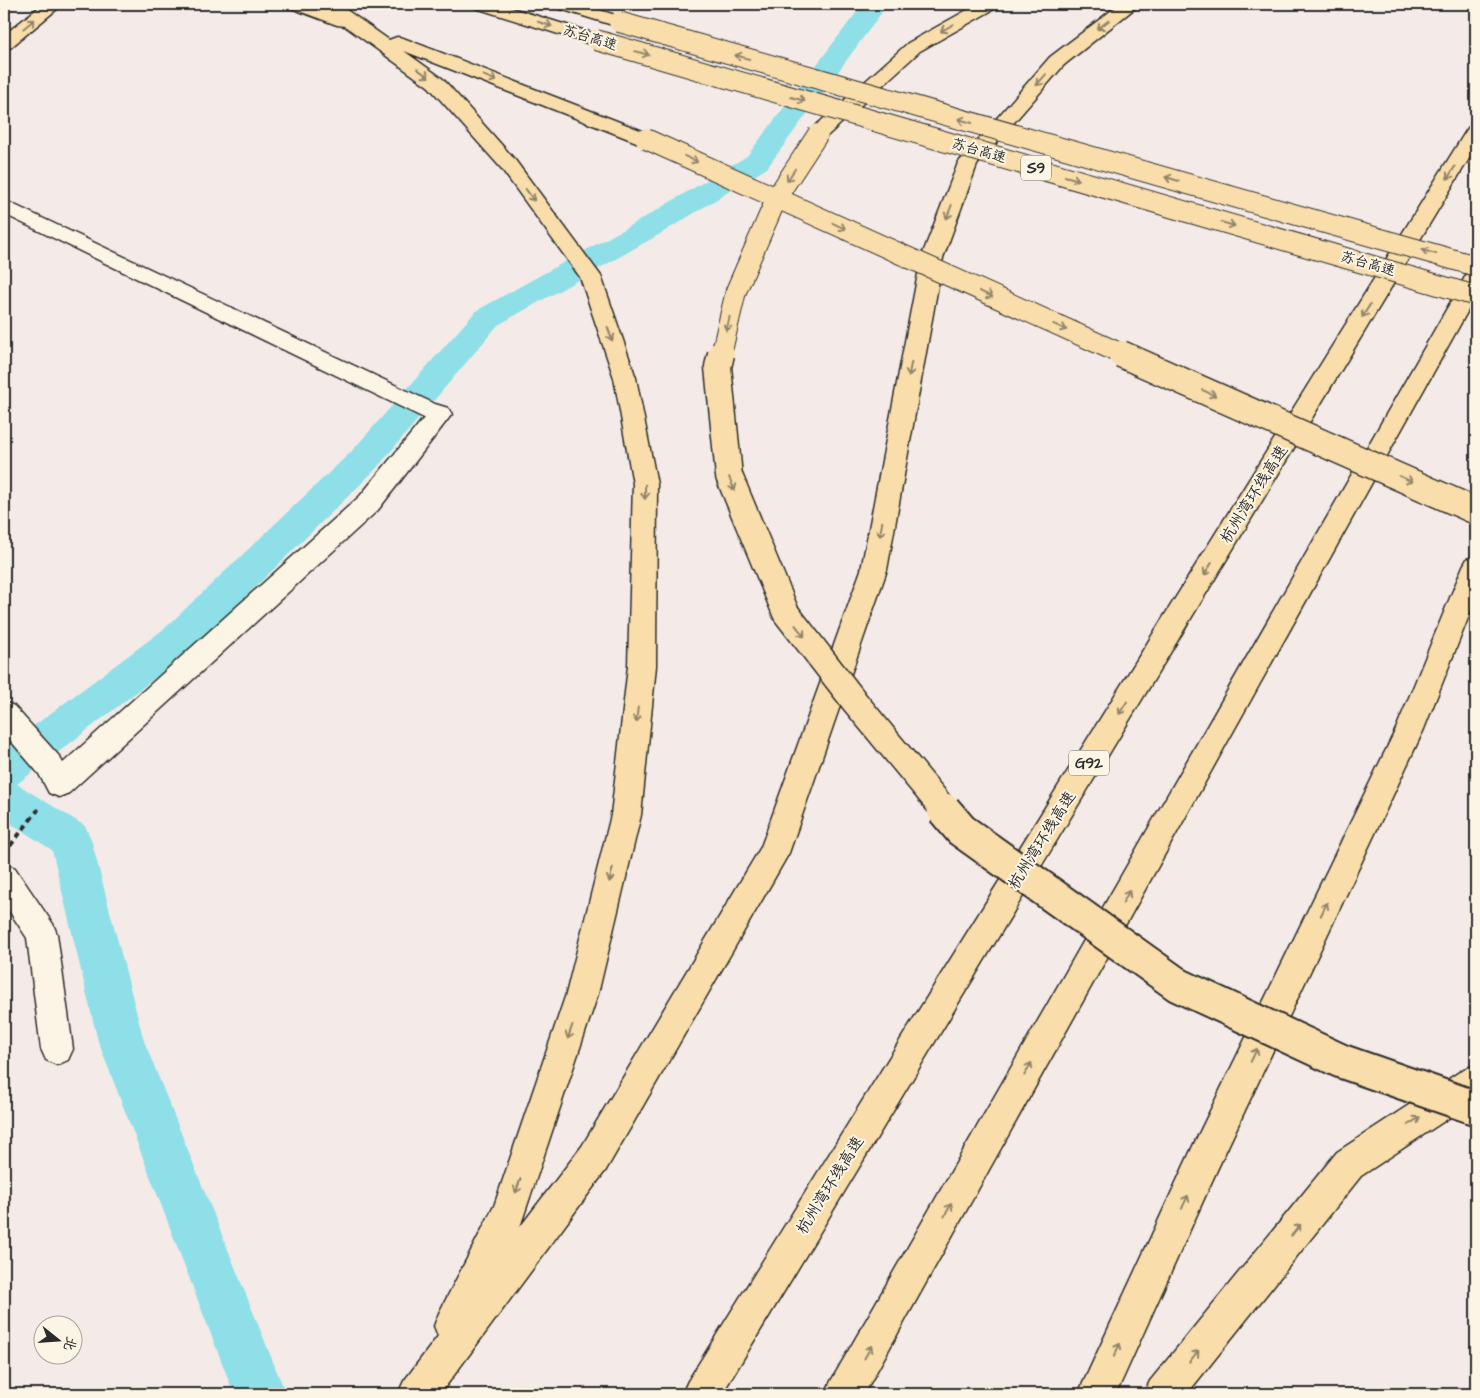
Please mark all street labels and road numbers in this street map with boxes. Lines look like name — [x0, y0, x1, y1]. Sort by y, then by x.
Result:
street label: 苏台高速 — [560, 20, 620, 56]
street label: 苏台高速 — [949, 134, 1009, 168]
road number: S9 — [1021, 156, 1051, 180]
street label: 苏台高速 — [1338, 247, 1398, 281]
street label: 杭州湾环线高速 — [1215, 441, 1293, 547]
road number: G92 — [1069, 750, 1109, 776]
street label: 杭州湾环线高速 — [1003, 787, 1081, 893]
street label: 杭州湾环线高速 — [791, 1132, 869, 1238]

